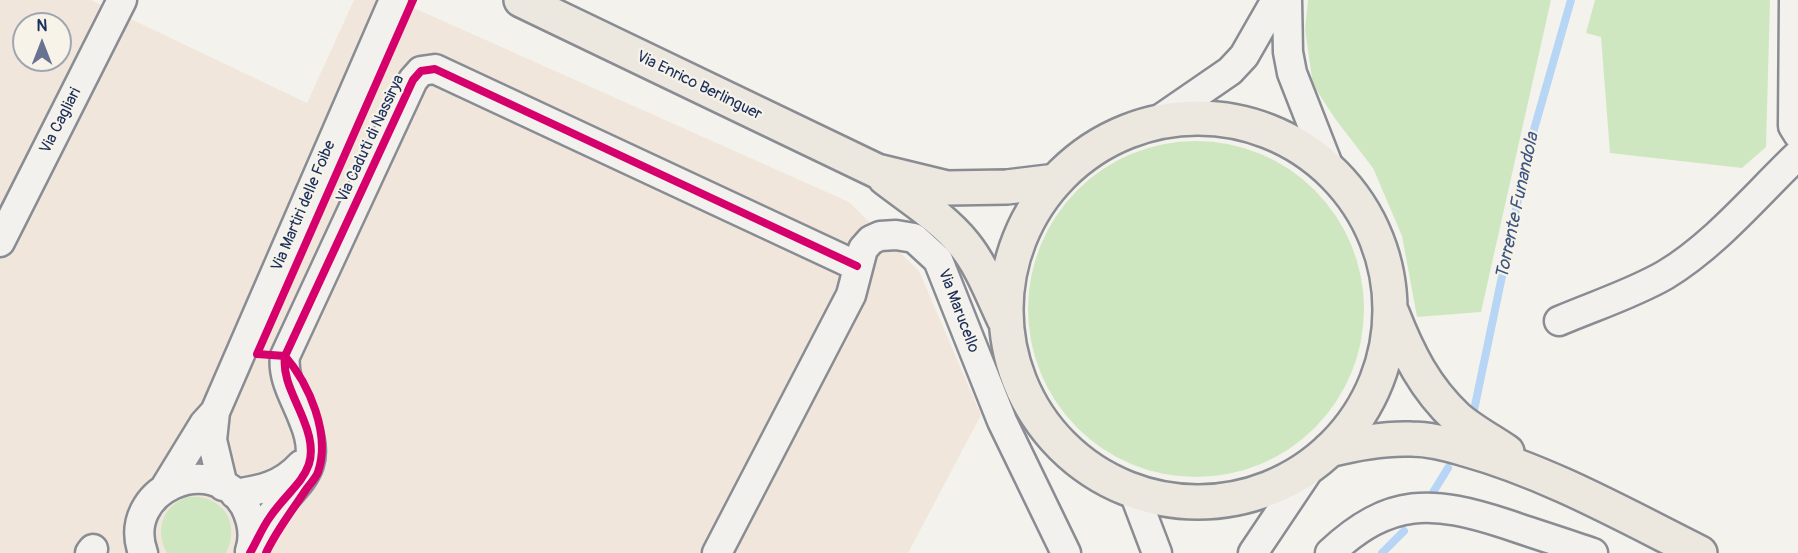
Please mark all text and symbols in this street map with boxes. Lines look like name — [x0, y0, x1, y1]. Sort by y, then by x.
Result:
north arrow — [12, 12, 72, 72]
text: N — [37, 16, 47, 36]
street label: Via Enrico Berlinguer — [633, 47, 765, 125]
street label: Via Caduti di Nassirya — [333, 72, 409, 206]
street label: Via Cagliari — [36, 85, 86, 157]
water label: Torrente Funandola — [1492, 131, 1544, 281]
street label: Via Martiri delle Foibe — [268, 138, 340, 274]
street label: Via Marucello — [933, 266, 983, 356]

